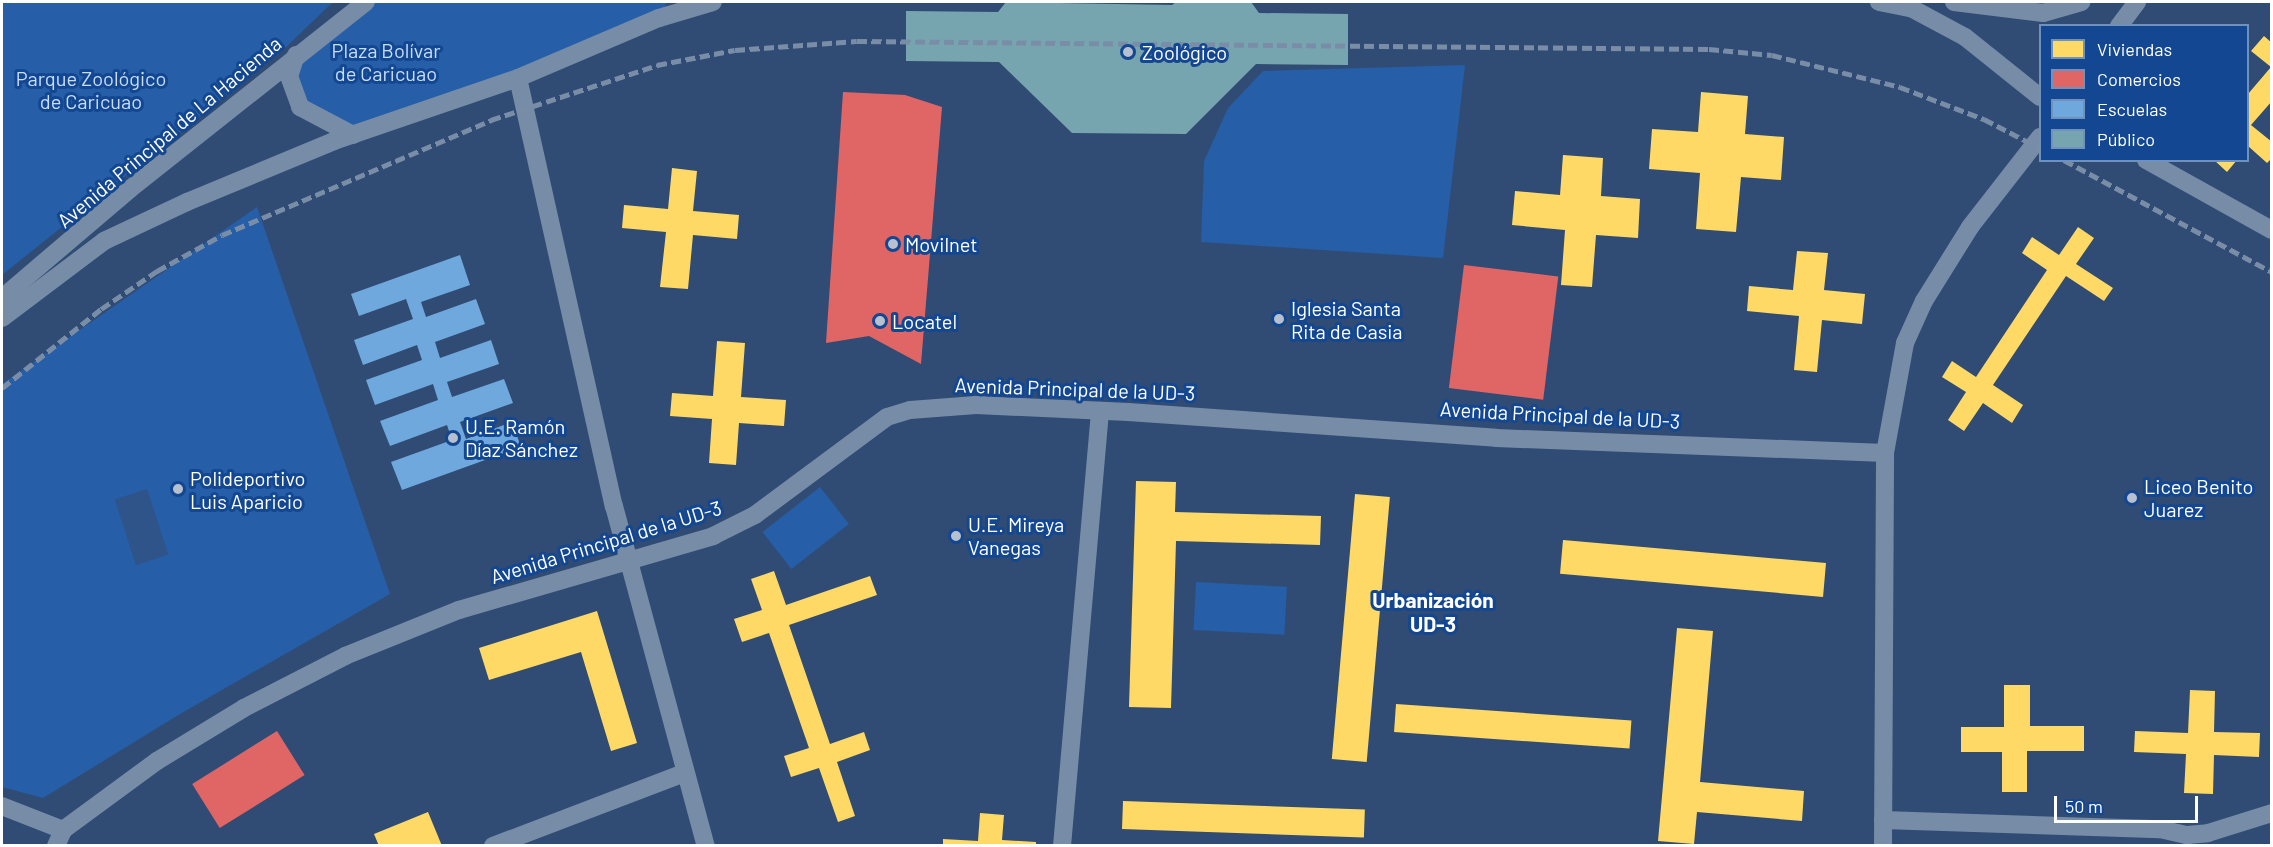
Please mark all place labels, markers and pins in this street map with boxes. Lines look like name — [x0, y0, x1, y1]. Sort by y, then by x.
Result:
place label: Zoológico — [1142, 40, 1227, 64]
marker: Zoológico — [1119, 43, 1137, 61]
place label: Movilnet — [905, 232, 977, 256]
marker: Movilnet — [886, 237, 900, 251]
place label: Iglesia Santa Rita de Casia — [1291, 296, 1403, 343]
place label: Locatel — [892, 309, 957, 333]
marker: Iglesia Santa Rita de Casia — [1272, 312, 1286, 326]
marker: Locatel — [873, 314, 887, 328]
place label: U.E. Ramón Díaz Sánchez — [465, 414, 578, 461]
marker: U.E. Ramón Díaz Sánchez — [446, 431, 460, 445]
place label: Polideportivo Luis Aparicio — [190, 466, 305, 513]
place label: Liceo Benito Juarez — [2144, 474, 2253, 521]
marker: Polideportivo Luis Aparicio — [171, 482, 185, 496]
marker: Liceo Benito Juarez — [2125, 491, 2139, 505]
place label: U.E. Mireya Vanegas — [968, 512, 1064, 559]
marker: U.E. Mireya Vanegas — [949, 529, 963, 543]

